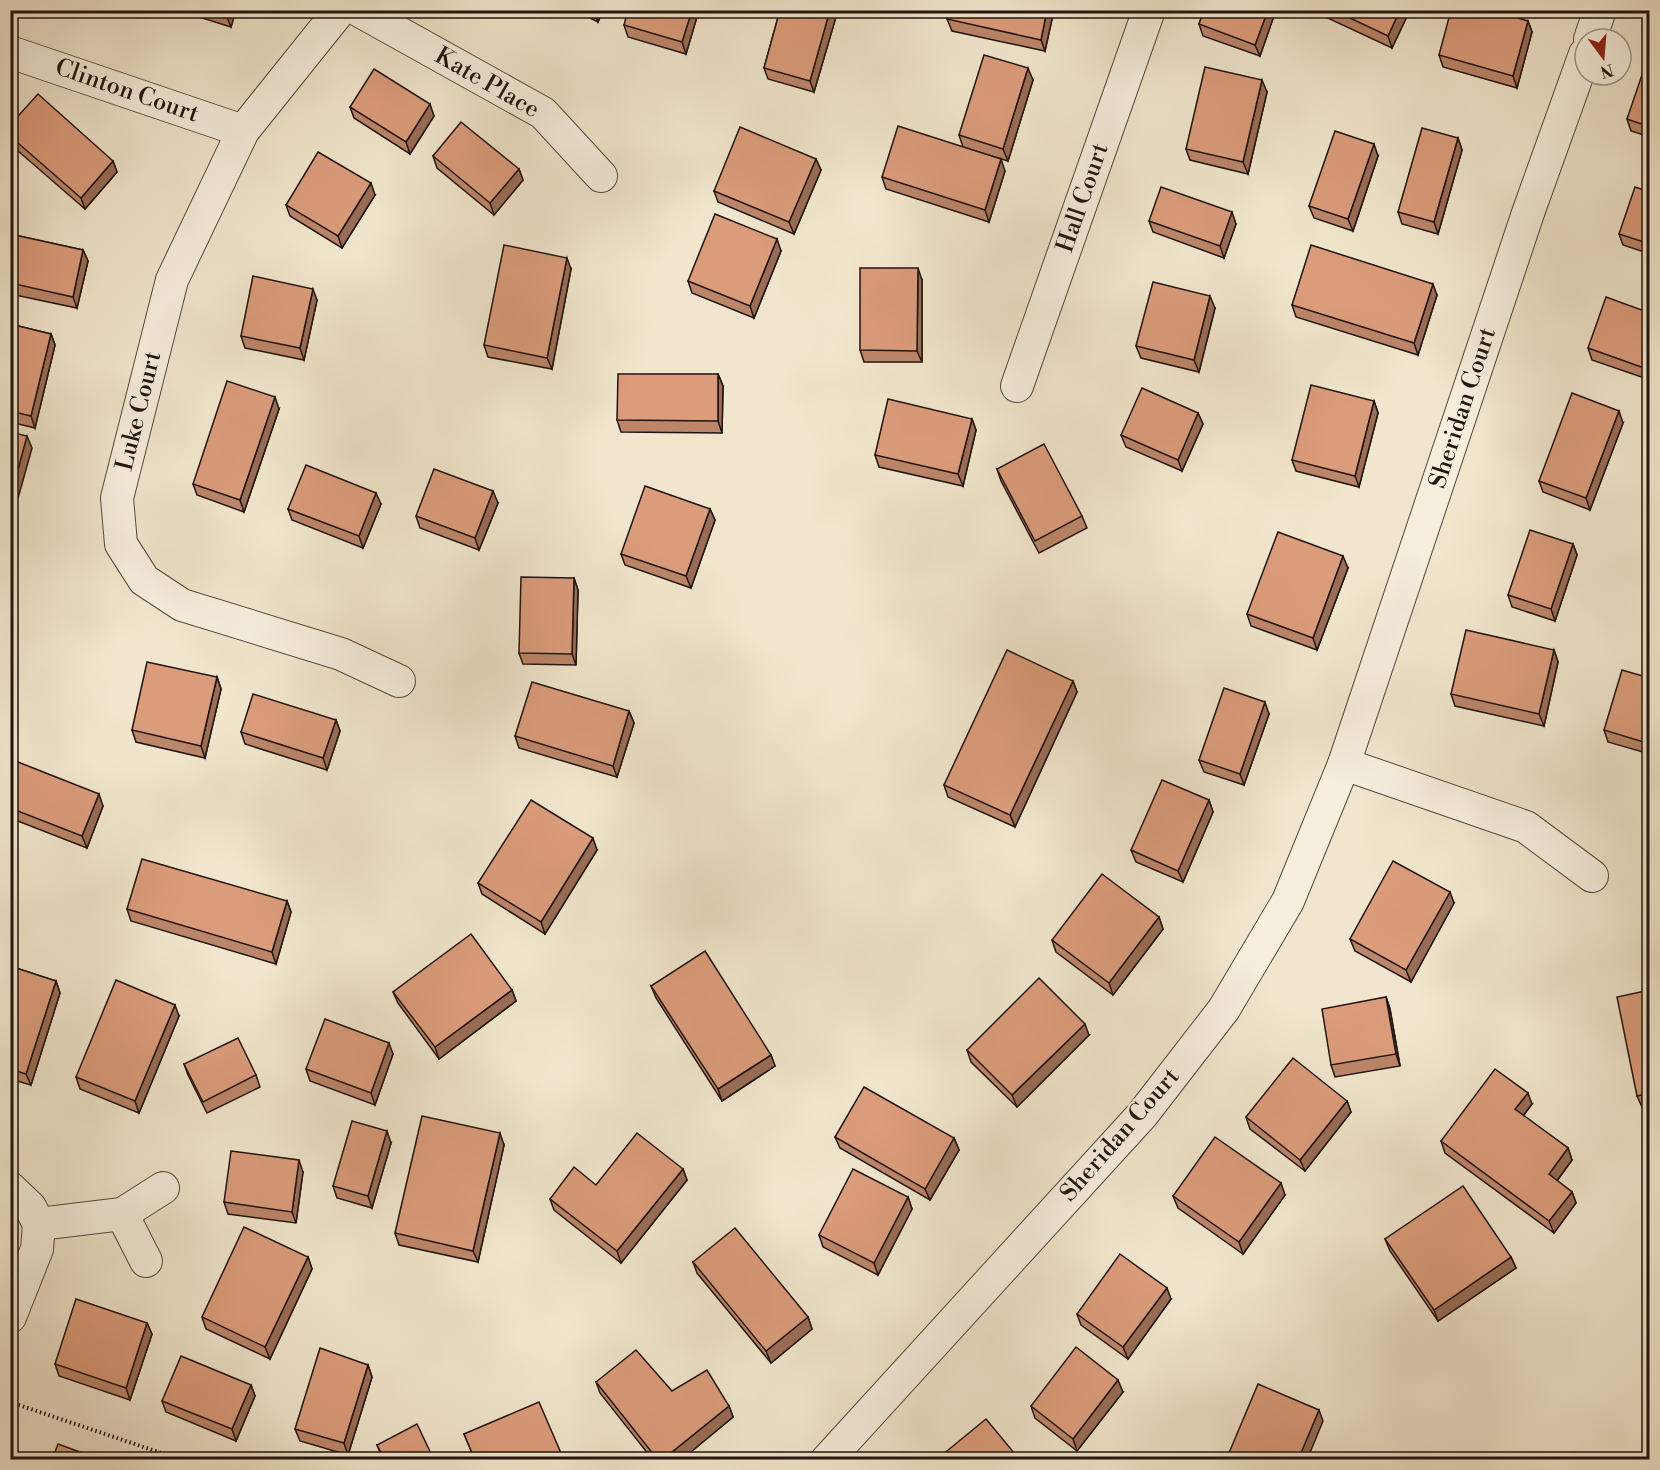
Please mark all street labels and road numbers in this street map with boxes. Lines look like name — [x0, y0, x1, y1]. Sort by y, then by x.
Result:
street label: Kate Place — [429, 41, 545, 125]
street label: Clinton Court — [51, 52, 203, 130]
street label: Hall Court — [1050, 139, 1116, 257]
street label: Sheridan Court — [1423, 323, 1503, 492]
street label: Luke Court — [110, 348, 168, 474]
street label: Sheridan Court — [1054, 1062, 1186, 1208]

